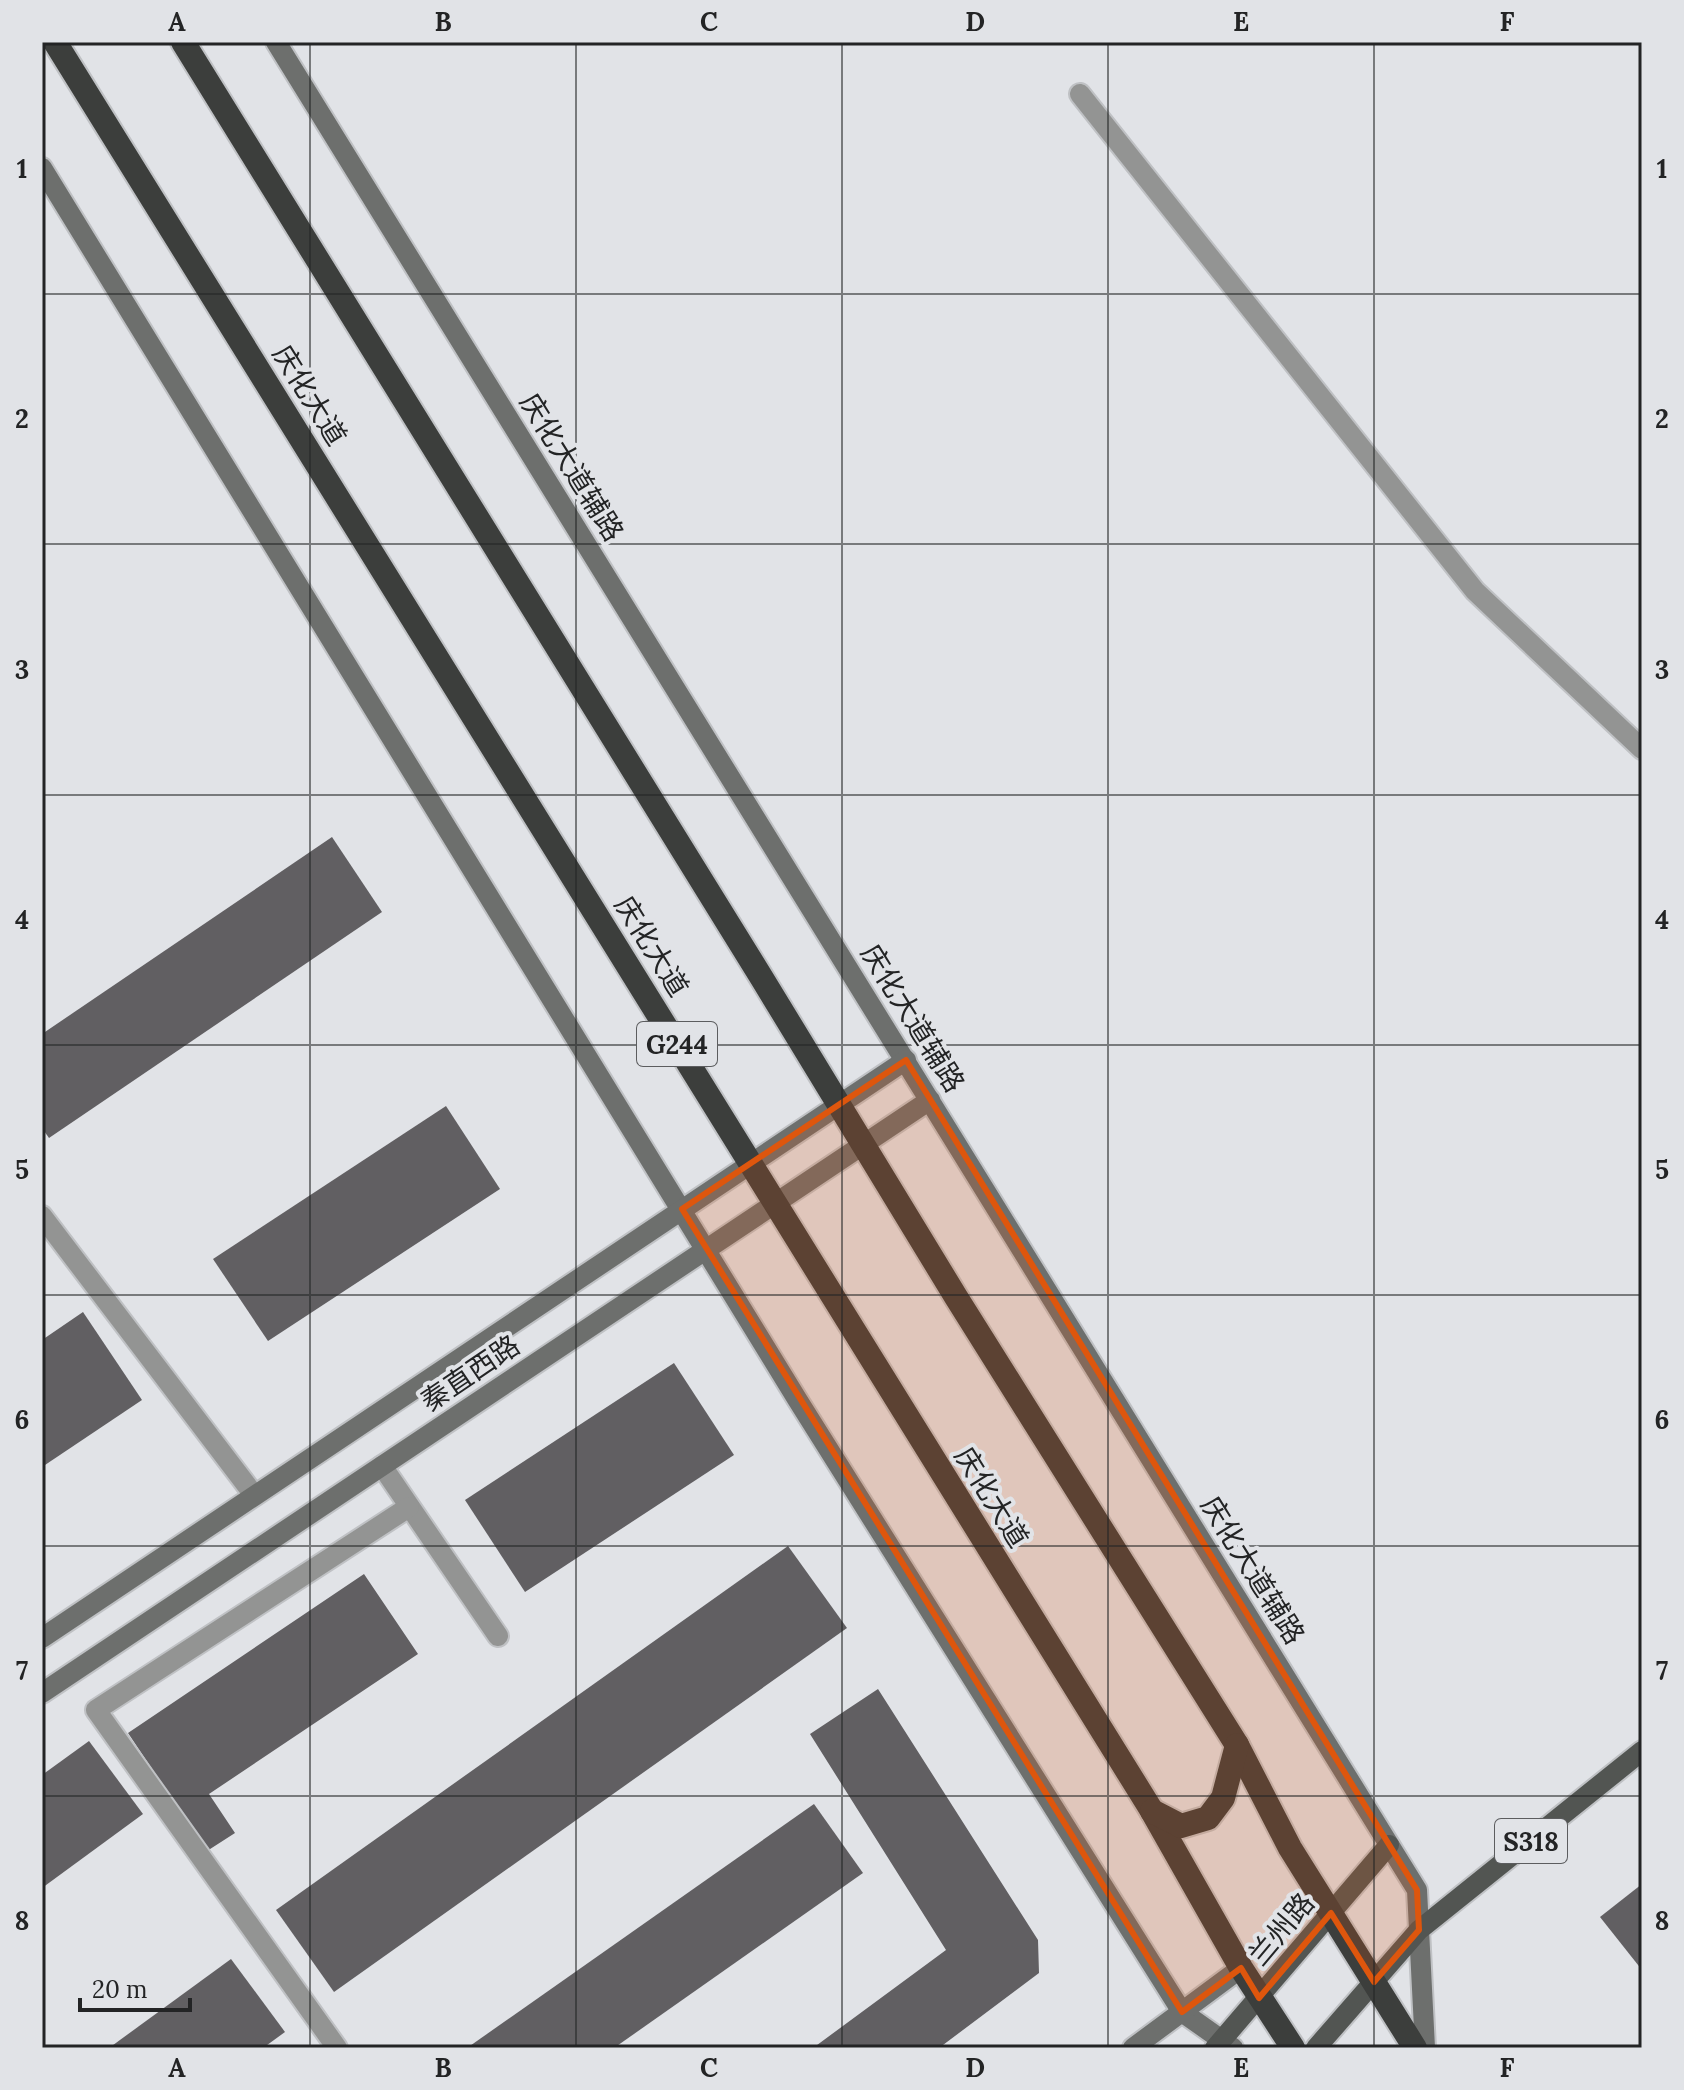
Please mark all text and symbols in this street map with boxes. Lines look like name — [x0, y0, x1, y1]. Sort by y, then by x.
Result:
text: A — [168, 5, 186, 38]
text: B — [434, 5, 452, 38]
text: C — [700, 5, 718, 38]
text: D — [965, 5, 985, 38]
text: E — [1233, 5, 1249, 38]
text: F — [1500, 5, 1515, 38]
text: 1 — [17, 152, 27, 185]
text: 1 — [1657, 152, 1667, 185]
street label: 庆化大道 — [265, 338, 355, 452]
street label: 庆化大道辅路 — [512, 386, 632, 548]
text: 2 — [15, 402, 29, 435]
text: 2 — [1655, 402, 1669, 435]
text: 3 — [15, 653, 29, 686]
text: 3 — [1655, 653, 1669, 686]
street label: 庆化大道 — [607, 889, 697, 1003]
text: 4 — [15, 903, 29, 936]
text: 4 — [1655, 903, 1669, 936]
street label: 庆化大道辅路 — [853, 937, 973, 1099]
road number: G244 — [637, 1022, 717, 1066]
text: 5 — [15, 1153, 29, 1186]
text: 5 — [1655, 1153, 1669, 1186]
street label: 秦直西路 — [414, 1327, 526, 1419]
text: 6 — [15, 1403, 29, 1436]
text: 6 — [1655, 1403, 1669, 1436]
street label: 庆化大道 — [947, 1440, 1037, 1554]
street label: 庆化大道辅路 — [1193, 1489, 1313, 1651]
text: 7 — [16, 1654, 28, 1687]
text: 7 — [1656, 1654, 1668, 1687]
road number: S318 — [1495, 1819, 1567, 1863]
street label: 兰州路 — [1240, 1885, 1322, 1973]
text: 8 — [15, 1904, 29, 1937]
text: 8 — [1655, 1904, 1669, 1937]
scale bar — [80, 1962, 190, 2012]
text: 20 m — [92, 1974, 148, 2005]
text: A — [168, 2051, 186, 2084]
text: B — [434, 2051, 452, 2084]
text: C — [700, 2051, 718, 2084]
text: D — [965, 2051, 985, 2084]
text: E — [1233, 2051, 1249, 2084]
text: F — [1500, 2051, 1515, 2084]

